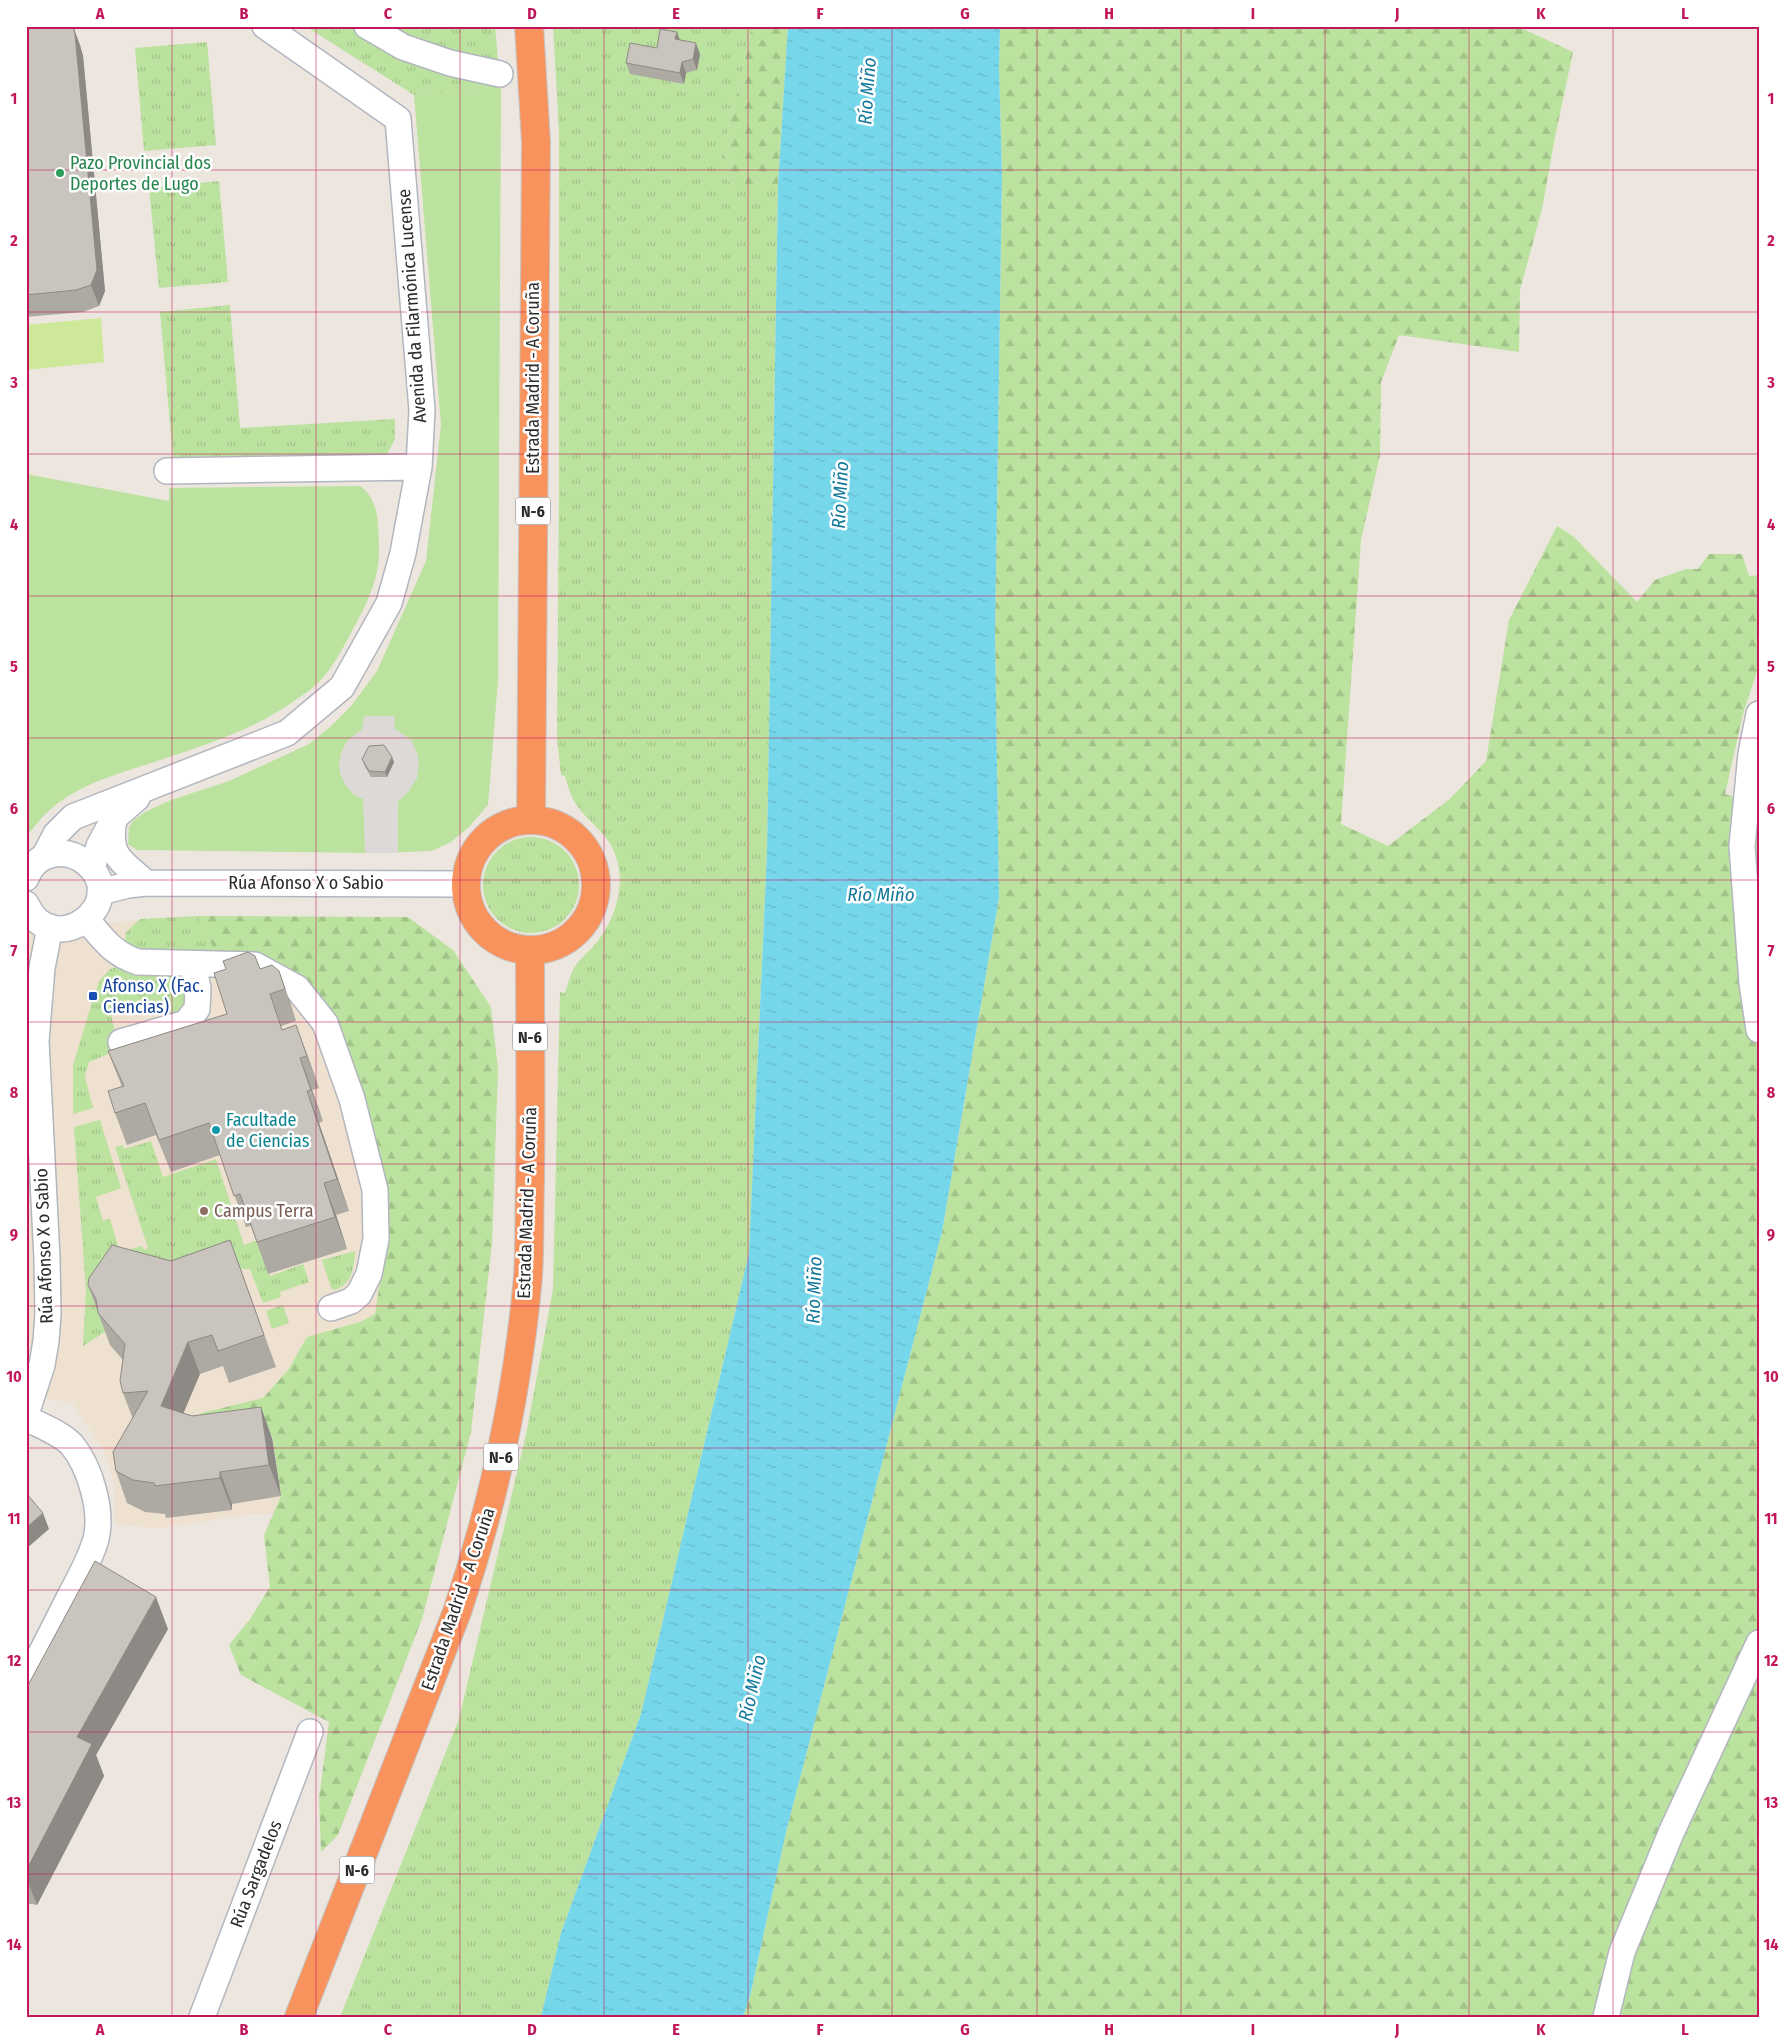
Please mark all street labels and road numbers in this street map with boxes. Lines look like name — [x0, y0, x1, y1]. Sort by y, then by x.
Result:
street label: Avenida da Filarmónica Lucense — [393, 188, 431, 424]
street label: Estrada Madrid - A Coruña — [522, 282, 544, 474]
road number: N-6 — [516, 498, 550, 524]
street label: Rúa Afonso X o Sabio — [228, 872, 384, 894]
road number: N-6 — [512, 1024, 548, 1050]
street label: Estrada Madrid - A Coruña — [513, 1107, 541, 1299]
street label: Rúa Afonso X o Sabio — [30, 1168, 58, 1324]
road number: N-6 — [484, 1444, 518, 1470]
street label: Estrada Madrid - A Coruña — [416, 1505, 500, 1693]
street label: Rúa Sargadelos — [225, 1817, 287, 1931]
road number: N-6 — [340, 1856, 374, 1884]

